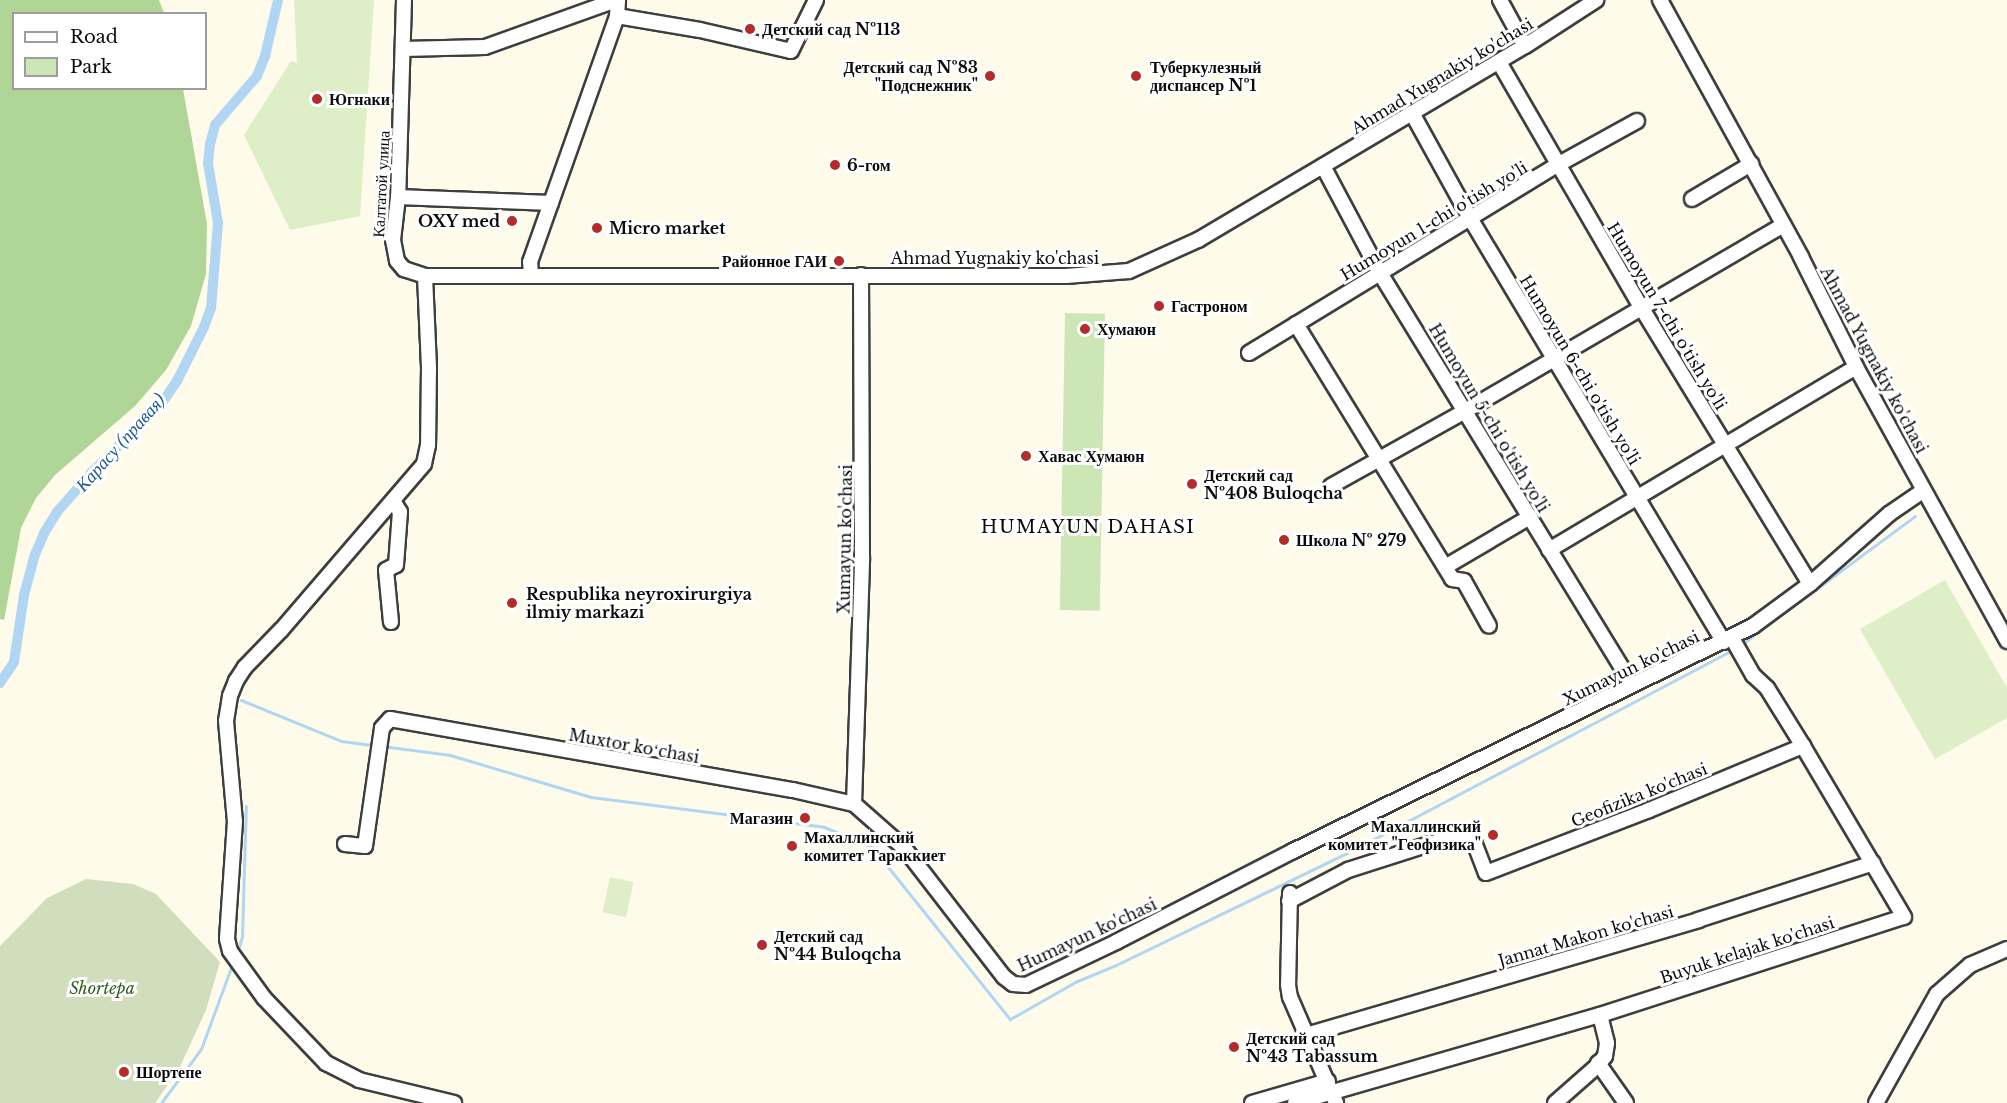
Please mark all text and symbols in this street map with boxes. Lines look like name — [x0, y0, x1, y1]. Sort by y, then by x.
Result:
legend — [12, 12, 207, 90]
street label: Ahmad Yugnakiy ko'chasi — [1347, 14, 1537, 138]
place label: Детский сад №113 — [762, 19, 900, 39]
marker: Детский сад №113 — [743, 22, 757, 36]
text: Road — [70, 26, 118, 48]
text: Park — [70, 56, 112, 78]
place label: Детский сад №83 "Подснежник" — [843, 57, 978, 95]
place label: Туберкулезный диспансер №1 — [1150, 57, 1261, 95]
marker: Туберкулезный диспансер №1 — [1127, 67, 1145, 85]
marker: Детский сад №83 "Подснежник" — [983, 69, 997, 83]
place label: Югнаки — [329, 89, 390, 109]
marker: Югнаки — [310, 92, 324, 106]
street label: Калтатой улица — [369, 130, 393, 238]
place label: 6-гом — [847, 155, 891, 175]
street label: Humoyun 1-chi o'tish yo'li — [1337, 157, 1531, 285]
marker: 6-гом — [828, 158, 842, 172]
place label: OXY med — [417, 211, 500, 231]
marker: OXY med — [505, 214, 519, 228]
place label: Micro market — [609, 218, 725, 238]
street label: Humoyun 7-chi o'tish yo'li — [1603, 219, 1731, 413]
marker: Micro market — [590, 221, 604, 235]
street label: Ahmad Yugnakiy ko'chasi — [890, 248, 1100, 268]
place label: Районное ГАИ — [722, 251, 827, 271]
marker: Районное ГАИ — [832, 254, 846, 268]
street label: Ahmad Yugnakiy ko'chasi — [1816, 263, 1932, 457]
street label: Humoyun 6-chi o'tish yo'li — [1516, 271, 1644, 469]
place label: Гастроном — [1171, 296, 1248, 316]
marker: Гастроном — [1152, 299, 1166, 313]
place label: Хумаюн — [1097, 319, 1156, 339]
street label: Humoyun 5-chi o'tish yo'li — [1425, 320, 1553, 516]
marker: Хумаюн — [1078, 322, 1092, 336]
water label: Карасу (правая) — [72, 390, 170, 496]
place label: Хавас Хумаюн — [1038, 446, 1145, 466]
marker: Хавас Хумаюн — [1019, 449, 1033, 463]
street label: Xumayun ko'chasi — [834, 464, 856, 614]
place label: Детский сад №408 Buloqcha — [1204, 465, 1343, 503]
marker: Детский сад №408 Buloqcha — [1185, 477, 1199, 491]
district label: HUMAYUN DAHASI — [981, 516, 1195, 538]
place label: Школа № 279 — [1296, 530, 1406, 550]
marker: Школа № 279 — [1277, 533, 1291, 547]
place label: Respublika neyroxirurgiya ilmiy markazi — [526, 584, 752, 622]
marker: Respublika neyroxirurgiya ilmiy markazi — [503, 594, 521, 612]
street label: Xumayun ko'chasi — [1560, 627, 1702, 709]
street label: Muxtor koʻchasi — [567, 725, 701, 767]
street label: Geofizika ko'chasi — [1568, 759, 1710, 831]
place label: Магазин — [730, 808, 793, 828]
marker: Магазин — [798, 811, 812, 825]
place label: Махаллинский комитет "Геофизика" — [1328, 816, 1481, 854]
place label: Махаллинский комитет Тараккиет — [804, 827, 946, 865]
marker: Махаллинский комитет "Геофизика" — [1486, 828, 1500, 842]
marker: Махаллинский комитет Тараккиет — [785, 839, 799, 853]
street label: Humayun ko'chasi — [1014, 894, 1160, 976]
street label: Jannat Makon ko'chasi — [1496, 902, 1676, 970]
street label: Buyuk kelajak ko'chasi — [1657, 913, 1837, 987]
place label: Детский сад №44 Buloqcha — [774, 926, 901, 964]
marker: Детский сад №44 Buloqcha — [755, 938, 769, 952]
park label: Shortepa — [69, 978, 135, 998]
place label: Детский сад №43 Tabassum — [1246, 1028, 1378, 1066]
marker: Детский сад №43 Tabassum — [1227, 1040, 1241, 1054]
place label: Шортепе — [136, 1062, 202, 1082]
marker: Шортепе — [117, 1065, 131, 1079]

